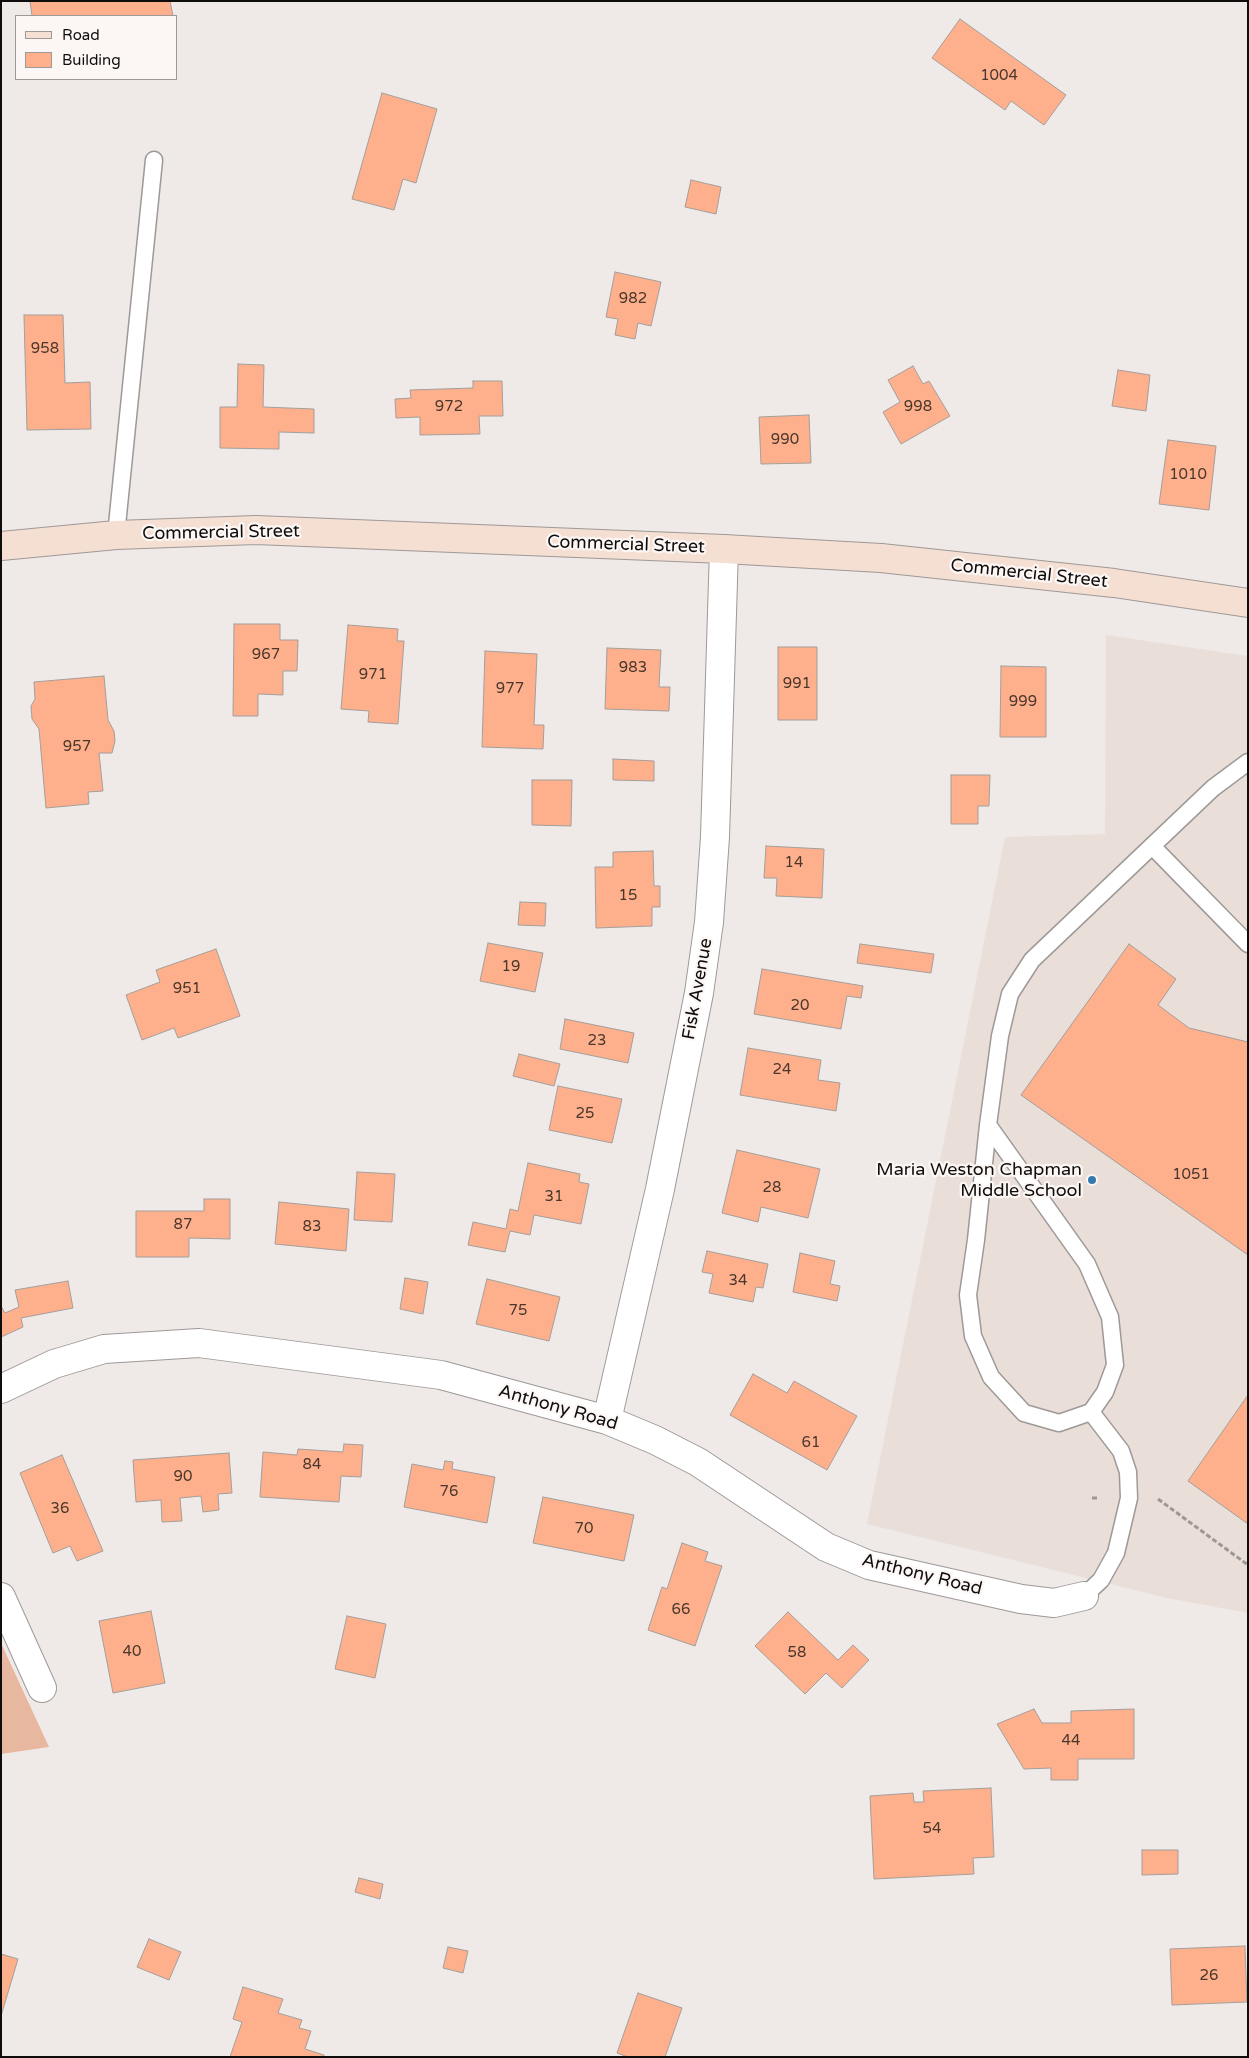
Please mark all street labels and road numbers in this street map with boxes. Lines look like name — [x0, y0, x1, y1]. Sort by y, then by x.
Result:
street label: Commercial Street — [142, 521, 300, 545]
street label: Commercial Street — [547, 531, 705, 559]
street label: Commercial Street — [949, 555, 1109, 593]
street label: Fisk Avenue — [678, 937, 718, 1041]
street label: Anthony Road — [496, 1381, 620, 1435]
street label: Anthony Road — [860, 1550, 984, 1600]

